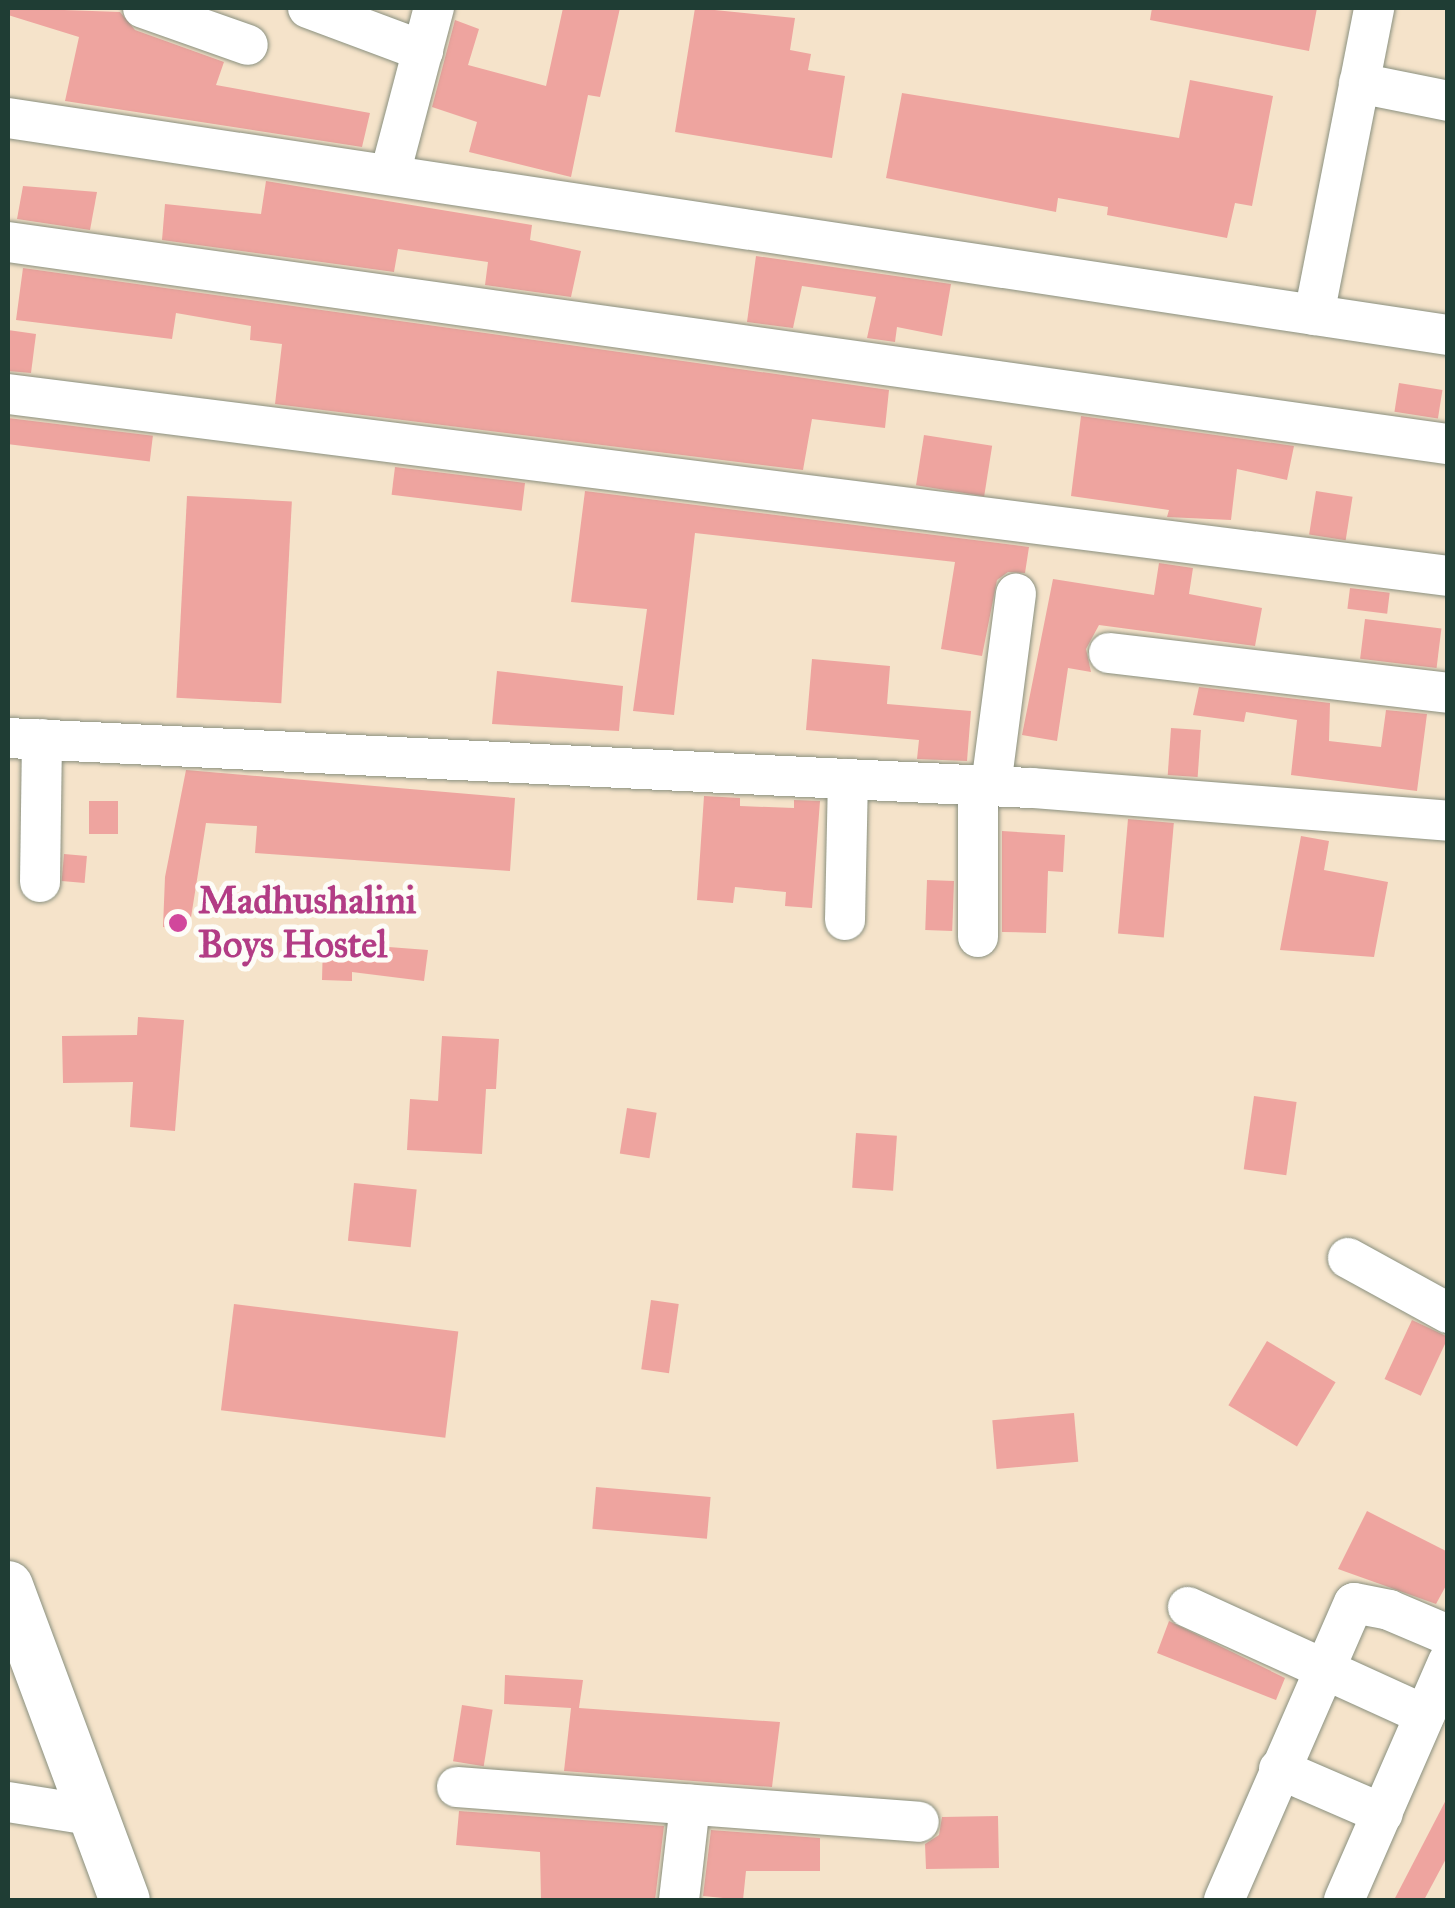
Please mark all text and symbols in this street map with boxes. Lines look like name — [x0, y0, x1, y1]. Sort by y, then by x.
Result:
place label: Madhushalini Boys Hostel — [198, 878, 416, 968]
marker: Madhushalini Boys Hostel — [167, 912, 189, 934]

